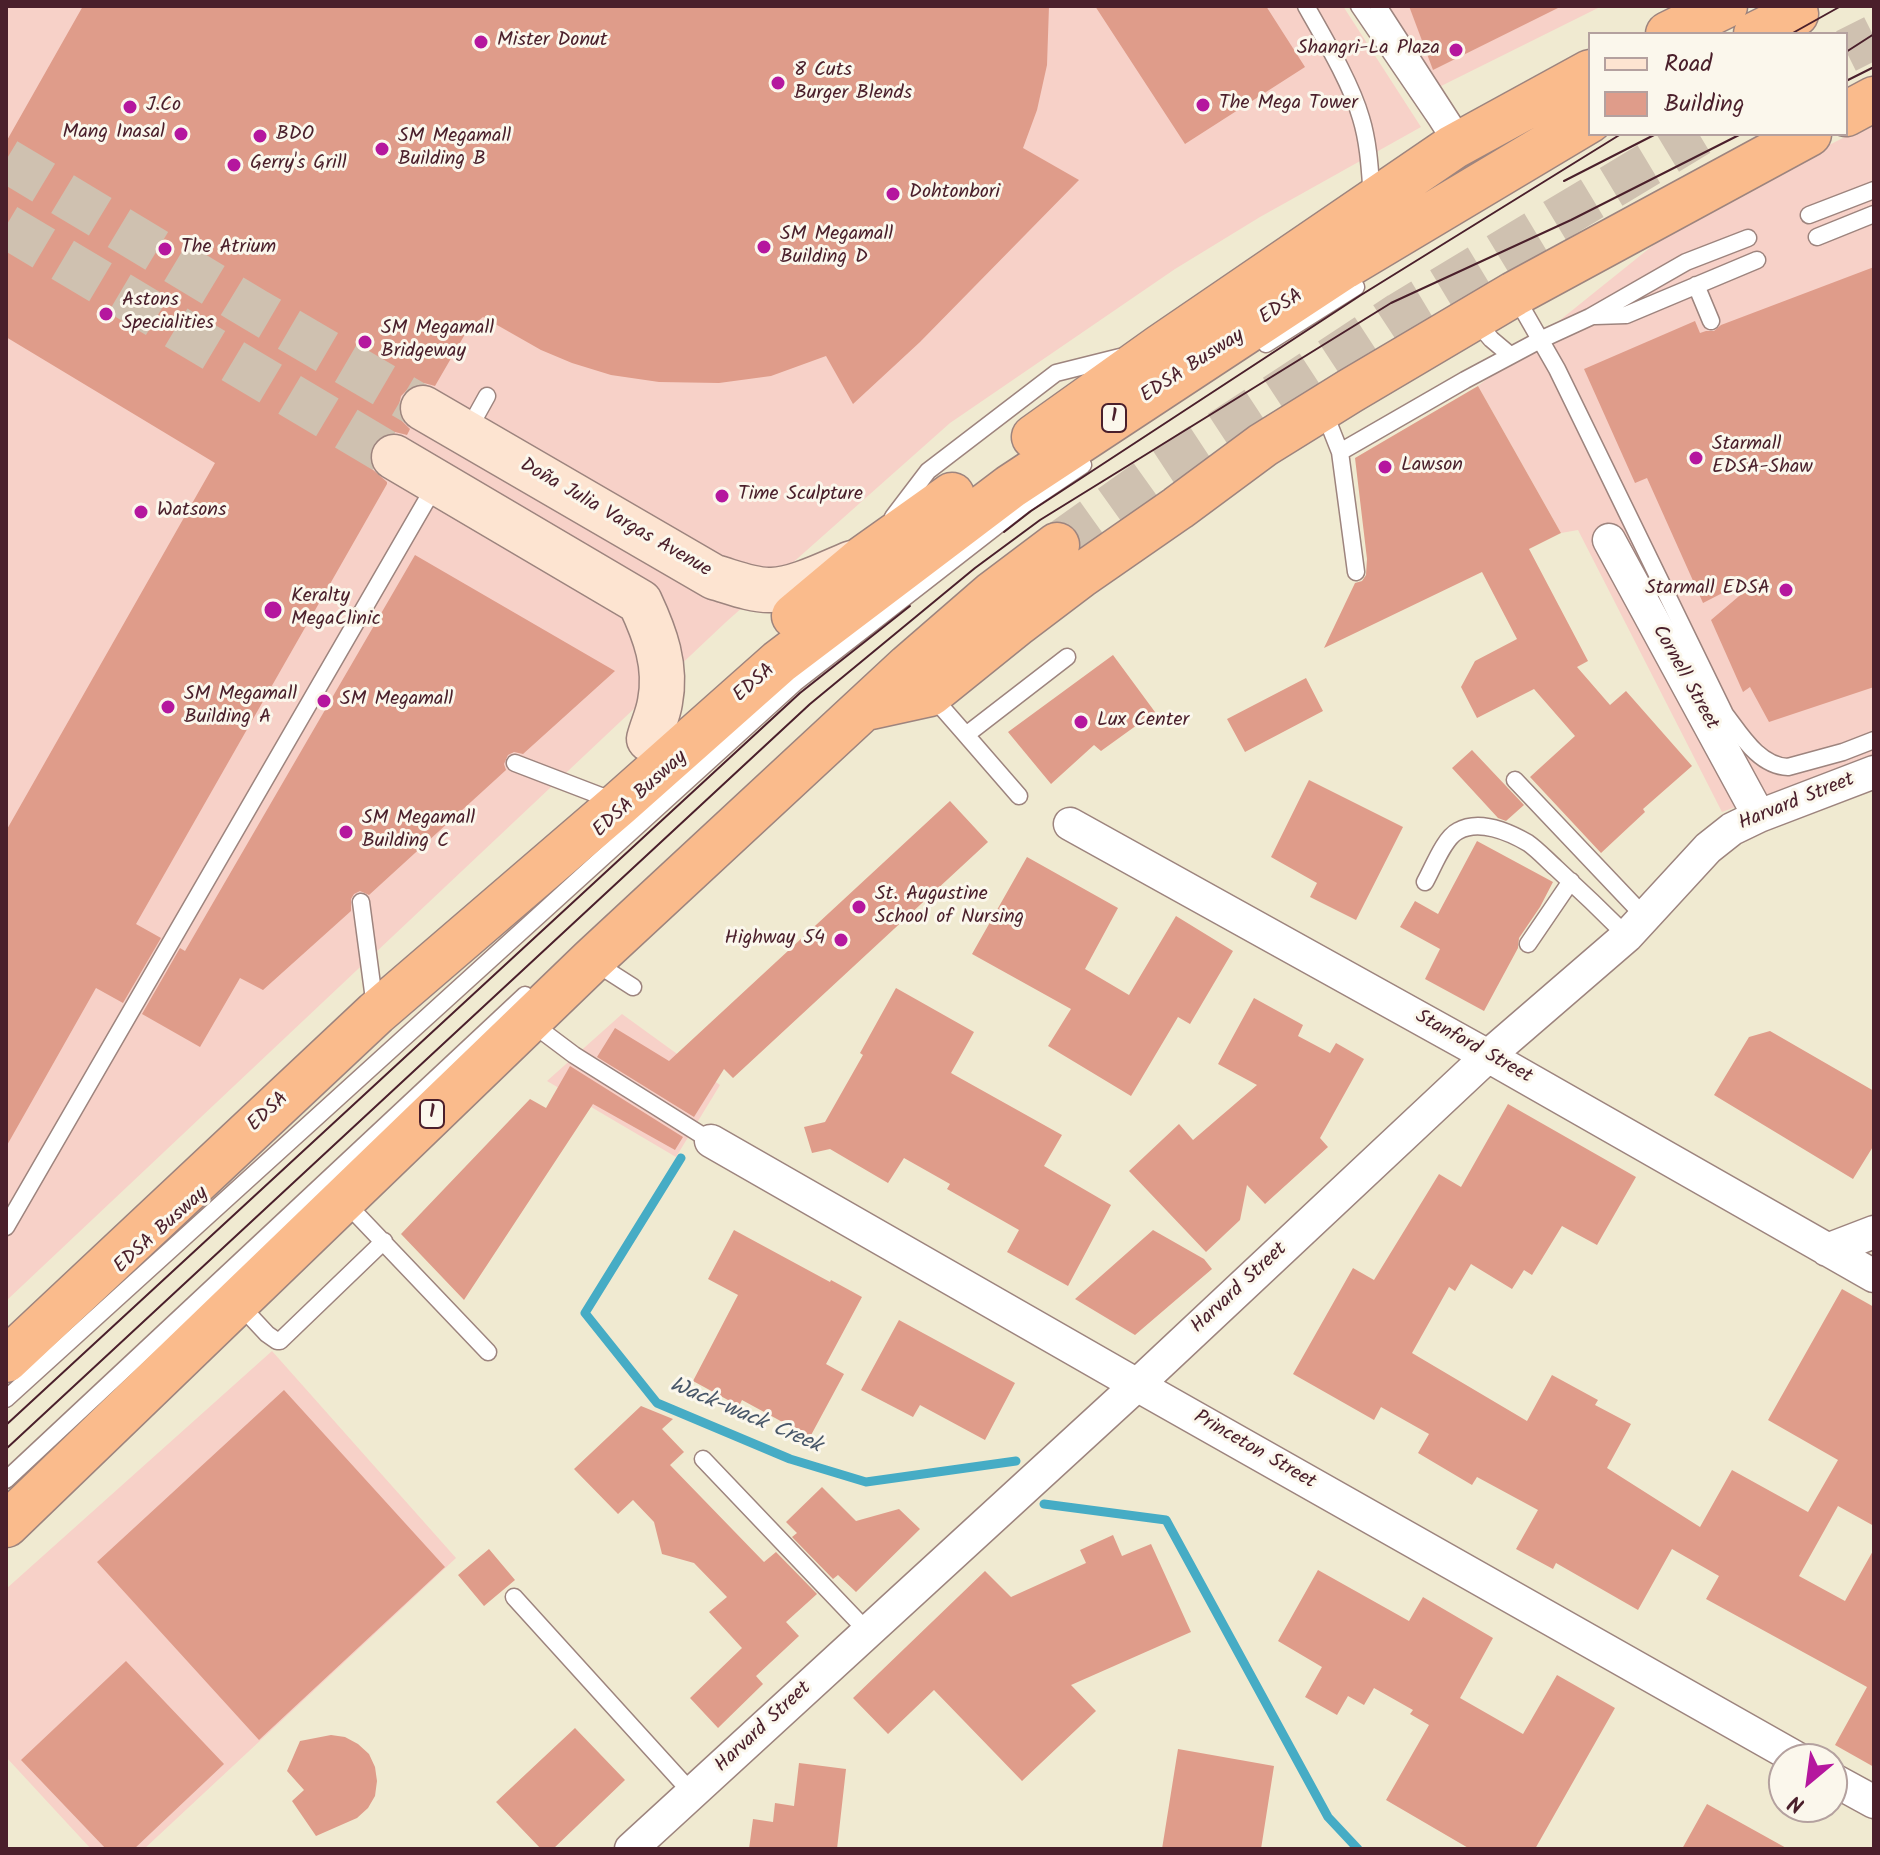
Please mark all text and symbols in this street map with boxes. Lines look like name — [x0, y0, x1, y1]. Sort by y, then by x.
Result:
place label: Mister Donut — [497, 30, 607, 54]
legend — [1588, 32, 1848, 136]
marker: Mister Donut — [472, 33, 490, 51]
place label: Shangri-La Plaza — [1297, 38, 1440, 62]
marker: Shangri-La Plaza — [1447, 41, 1465, 59]
text: Road — [1664, 45, 1712, 84]
place label: 8 Cuts Burger Blends — [794, 60, 912, 107]
marker: 8 Cuts Burger Blends — [769, 74, 787, 92]
text: Building — [1664, 85, 1744, 124]
place label: The Mega Tower — [1219, 93, 1358, 117]
place label: J.Co — [146, 95, 181, 119]
marker: The Mega Tower — [1194, 96, 1212, 114]
marker: J.Co — [121, 98, 139, 116]
place label: Mang Inasal — [63, 122, 165, 146]
place label: BDO — [276, 124, 314, 148]
marker: Mang Inasal — [172, 125, 190, 143]
place label: SM Megamall Building B — [398, 126, 511, 173]
marker: BDO — [251, 127, 269, 145]
marker: SM Megamall Building B — [373, 140, 391, 158]
place label: Gerry's Grill — [250, 153, 347, 177]
marker: Gerry's Grill — [225, 156, 243, 174]
place label: Dohtonbori — [909, 182, 1000, 206]
marker: Dohtonbori — [884, 185, 902, 203]
place label: SM Megamall Building D — [780, 224, 893, 271]
place label: The Atrium — [181, 237, 276, 261]
marker: SM Megamall Building D — [755, 238, 773, 256]
marker: The Atrium — [156, 240, 174, 258]
street label: EDSA — [1256, 285, 1308, 331]
place label: Astons Specialities — [122, 290, 214, 337]
marker: Astons Specialities — [97, 305, 115, 323]
place label: SM Megamall Bridgeway — [381, 318, 494, 365]
street label: EDSA Busway — [1137, 325, 1249, 409]
marker: SM Megamall Bridgeway — [356, 333, 374, 351]
road number: 1 — [1102, 404, 1126, 432]
place label: Starmall EDSA-Shaw — [1712, 434, 1813, 481]
marker: Starmall EDSA-Shaw — [1687, 449, 1705, 467]
street label: Doña Julia Vargas Avenue — [515, 454, 715, 584]
place label: Lawson — [1401, 455, 1463, 479]
marker: Lawson — [1376, 458, 1394, 476]
place label: Time Sculpture — [738, 484, 863, 508]
marker: Time Sculpture — [713, 487, 731, 505]
place label: Watsons — [157, 500, 227, 524]
marker: Watsons — [132, 503, 150, 521]
place label: Starmall EDSA — [1645, 578, 1770, 602]
marker: Starmall EDSA — [1777, 581, 1795, 599]
place label: Keralty MegaClinic — [291, 586, 381, 633]
marker: Keralty MegaClinic — [262, 599, 284, 621]
street label: Cornell Street — [1645, 622, 1723, 734]
street label: EDSA — [729, 659, 781, 709]
place label: SM Megamall Building A — [184, 684, 297, 731]
place label: SM Megamall — [340, 689, 453, 713]
marker: SM Megamall — [315, 692, 333, 710]
marker: SM Megamall Building A — [159, 698, 177, 716]
place label: Lux Center — [1097, 710, 1189, 734]
marker: Lux Center — [1072, 713, 1090, 731]
street label: EDSA Busway — [589, 746, 693, 844]
street label: Harvard Street — [1736, 769, 1858, 837]
place label: SM Megamall Building C — [362, 808, 475, 855]
marker: SM Megamall Building C — [337, 823, 355, 841]
place label: St. Augustine School of Nursing — [875, 884, 1024, 931]
marker: St. Augustine School of Nursing — [850, 898, 868, 916]
place label: Highway 54 — [725, 928, 825, 952]
marker: Highway 54 — [832, 931, 850, 949]
street label: Stanford Street — [1410, 1006, 1536, 1090]
street label: EDSA — [243, 1088, 295, 1138]
road number: 1 — [420, 1100, 444, 1128]
street label: EDSA Busway — [110, 1182, 214, 1280]
street label: Harvard Street — [1187, 1238, 1293, 1340]
water label: Wack-wack Creek — [665, 1373, 825, 1461]
street label: Princeton Street — [1189, 1406, 1319, 1496]
street label: Harvard Street — [711, 1677, 817, 1779]
north arrow — [1768, 1743, 1848, 1823]
text: N — [1783, 1784, 1812, 1821]

